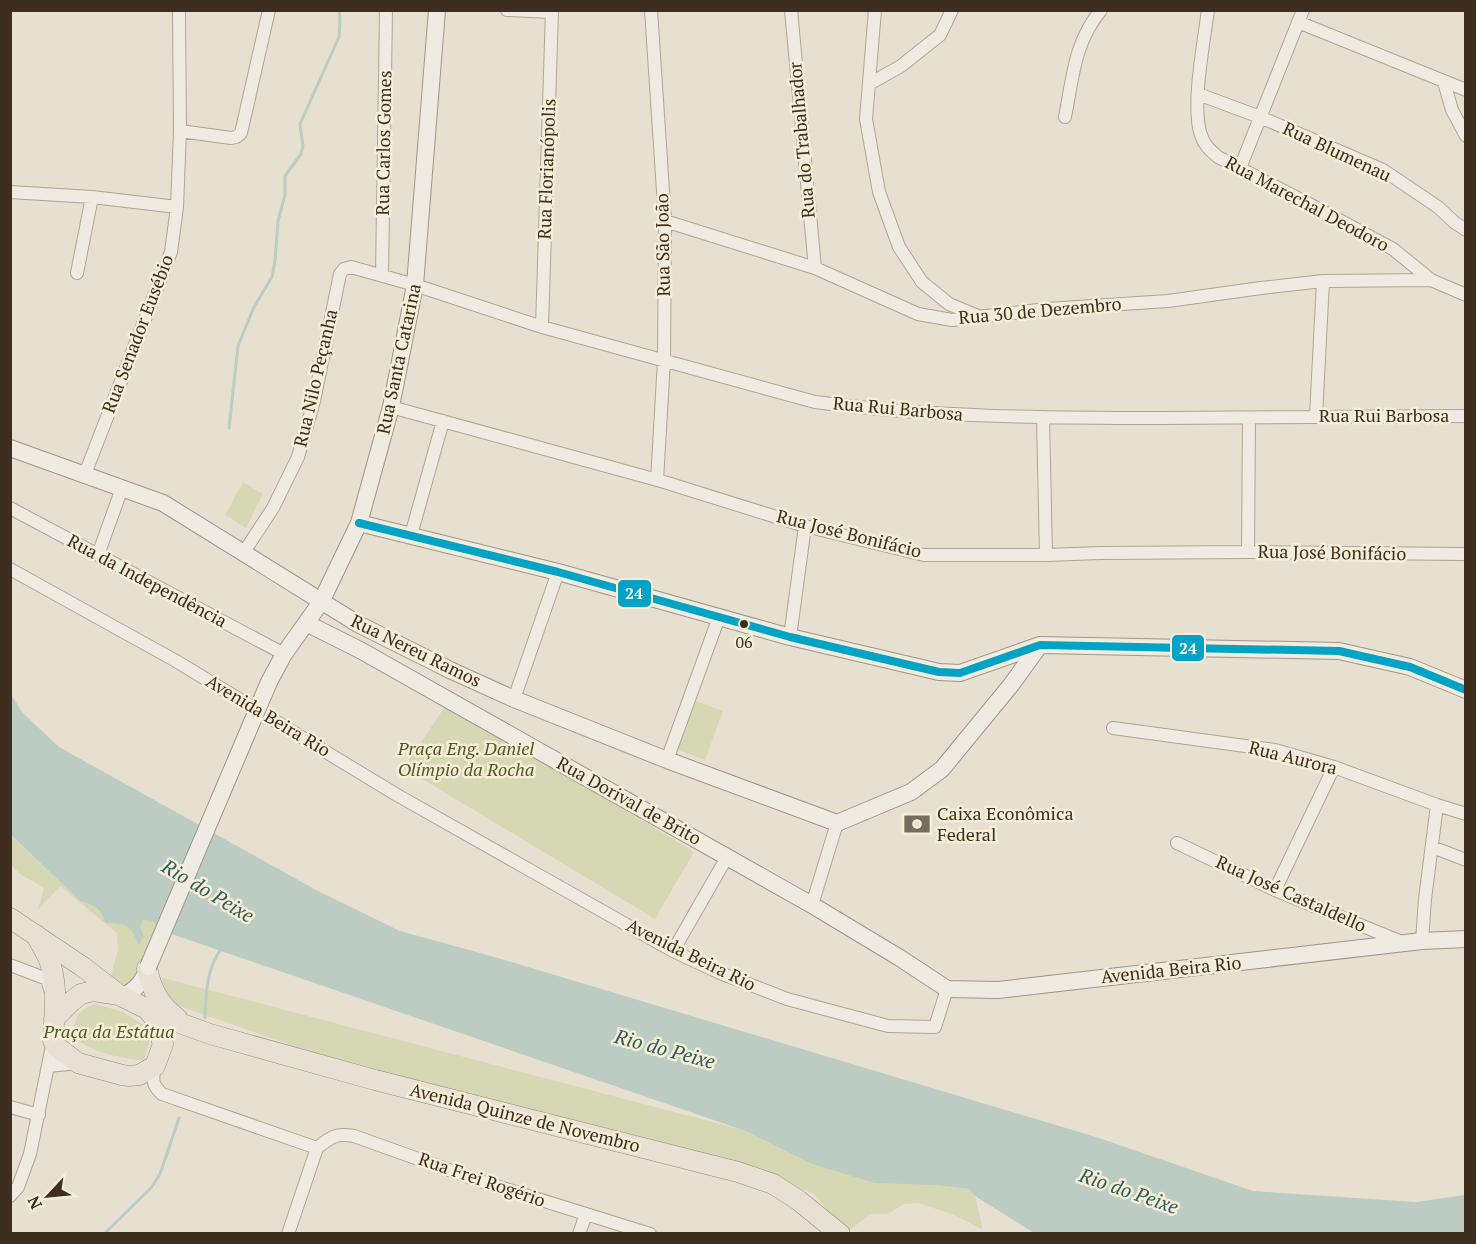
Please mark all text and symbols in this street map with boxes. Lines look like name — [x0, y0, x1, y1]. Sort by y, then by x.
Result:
street label: Rua do Trabalhador — [782, 61, 820, 219]
street label: Rua Carlos Gomes — [370, 70, 396, 216]
street label: Rua Florianópolis — [532, 98, 560, 240]
street label: Rua Blumenau — [1279, 116, 1395, 187]
street label: Rua Marechal Deodoro — [1221, 150, 1394, 257]
street label: Rua São João — [649, 193, 675, 297]
street label: Rua Senador Eusébio — [96, 251, 178, 416]
street label: Rua Santa Catarina — [370, 281, 426, 436]
street label: Rua 30 de Dezembro — [957, 291, 1123, 329]
street label: Rua Nilo Peçanha — [288, 307, 343, 449]
street label: Rua Rui Barbosa — [832, 390, 964, 426]
street label: Rua Rui Barbosa — [1319, 403, 1449, 427]
street label: Rua José Bonifácio — [774, 503, 924, 563]
street label: Rua da Independência — [64, 528, 231, 632]
street label: Rua José Bonifácio — [1257, 539, 1407, 565]
line badge: 24 — [617, 579, 652, 608]
text: 24 — [625, 582, 643, 604]
street label: Rua Nereu Ramos — [347, 608, 486, 692]
marker: 06 — [738, 618, 750, 630]
place label: 06 — [735, 631, 753, 653]
line badge: 24 — [1171, 634, 1205, 662]
text: 24 — [1179, 637, 1197, 659]
street label: Avenida Beira Rio — [202, 668, 335, 762]
street label: Rua Aurora — [1246, 734, 1340, 780]
park label: Praça Eng. Daniel Olímpio da Rocha — [397, 736, 534, 781]
street label: Rua Dorival de Brito — [553, 750, 706, 850]
place label: Caixa Econômica Federal — [937, 801, 1073, 846]
bank icon: Caixa Econômica Federal — [902, 809, 932, 839]
street label: Rua José Castaldello — [1212, 849, 1370, 937]
water label: Rio do Peixe — [156, 852, 259, 929]
street label: Avenida Beira Rio — [623, 912, 760, 996]
street label: Avenida Beira Rio — [1099, 950, 1242, 988]
park label: Praça da Estátua — [42, 1019, 175, 1043]
water label: Rio do Peixe — [611, 1022, 718, 1075]
street label: Avenida Quinze de Novembro — [408, 1077, 643, 1157]
street label: Rua Frei Rogério — [416, 1146, 549, 1212]
water label: Rio do Peixe — [1075, 1161, 1182, 1220]
north arrow — [18, 1166, 78, 1226]
text: N — [22, 1192, 47, 1213]

